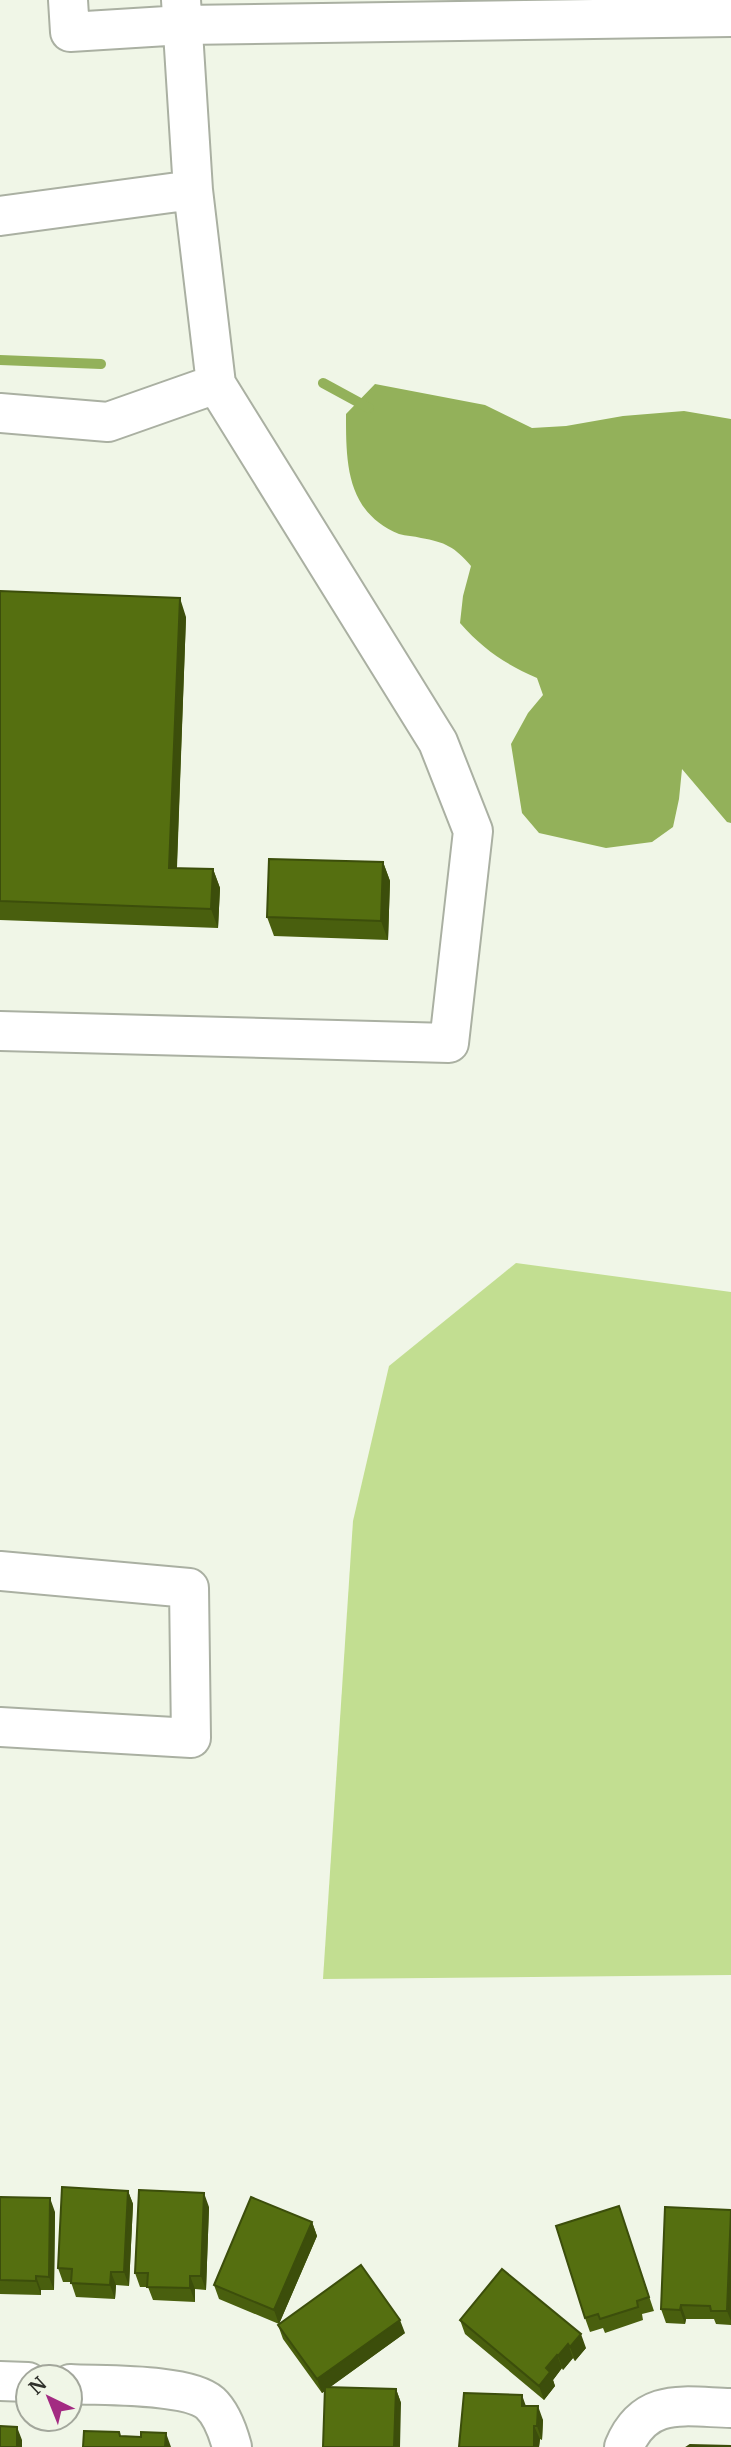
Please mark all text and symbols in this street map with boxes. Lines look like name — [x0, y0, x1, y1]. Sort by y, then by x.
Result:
north arrow — [14, 2363, 84, 2433]
text: N — [24, 2372, 51, 2399]

